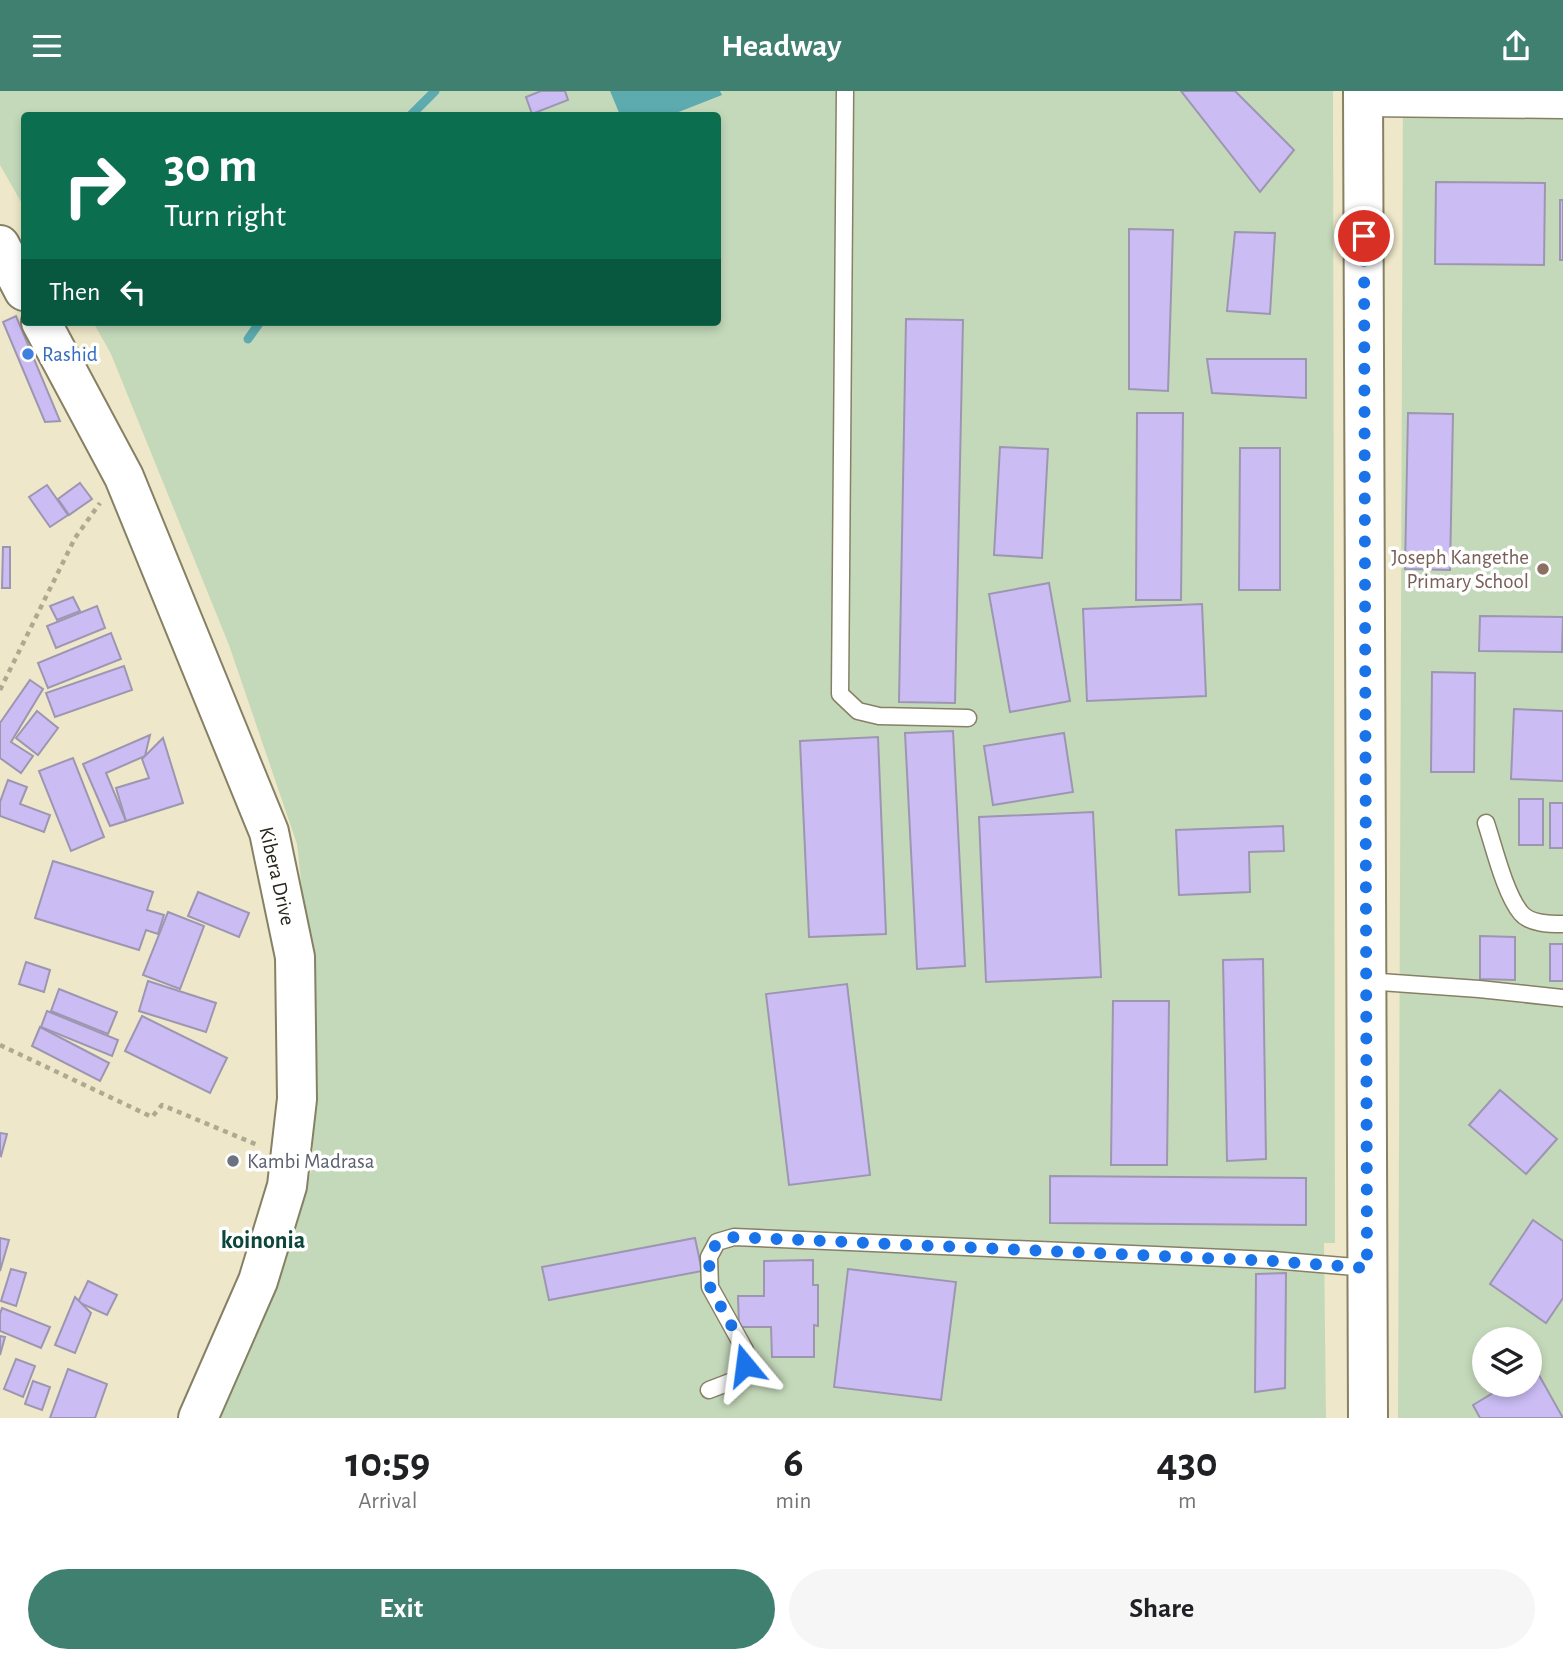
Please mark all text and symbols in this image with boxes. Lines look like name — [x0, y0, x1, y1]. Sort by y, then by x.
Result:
icon: menu — [28, 27, 66, 65]
icon: share — [1497, 27, 1535, 65]
text: Headway — [721, 30, 842, 62]
icon: right — [49, 140, 140, 231]
text: 30 m — [164, 142, 258, 191]
text: Turn right — [164, 200, 286, 232]
pin — [1334, 206, 1394, 266]
icon: arrive — [1345, 217, 1383, 255]
icon: left — [114, 273, 152, 311]
text: Then — [49, 279, 100, 305]
place label: Rashid — [42, 344, 98, 365]
marker: Rashid — [20, 346, 36, 362]
place label: Joseph Kangethe Primary School — [1391, 547, 1529, 592]
marker: Joseph Kangethe Primary School — [1535, 561, 1551, 577]
street label: Kibera Drive — [255, 825, 299, 927]
place label: Kambi Madrasa — [247, 1151, 375, 1172]
marker: Kambi Madrasa — [225, 1153, 241, 1169]
district label: koinonia — [221, 1229, 305, 1253]
map controls — [1472, 1327, 1542, 1397]
button: layers — [1472, 1327, 1542, 1397]
position arrow — [708, 1328, 782, 1402]
text: 10:59 — [345, 1442, 430, 1484]
text: 6 — [783, 1442, 804, 1484]
text: 430 — [1157, 1442, 1218, 1484]
text: Arrival — [358, 1490, 417, 1513]
text: min — [776, 1490, 811, 1513]
text: m — [1178, 1490, 1196, 1513]
button: Exit — [28, 1569, 775, 1649]
button: Share — [789, 1569, 1535, 1649]

